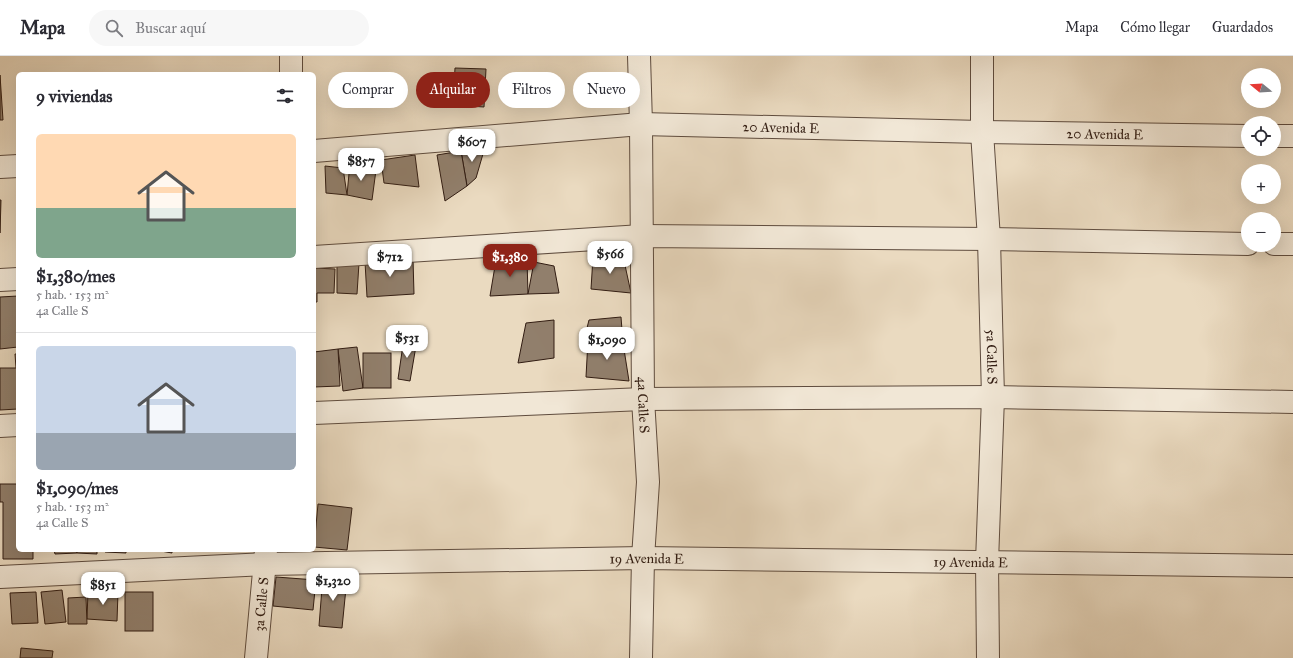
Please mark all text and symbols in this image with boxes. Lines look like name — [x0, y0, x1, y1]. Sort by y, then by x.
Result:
search box — [89, 10, 369, 46]
text: Mapa — [20, 16, 65, 39]
icon: search — [103, 17, 125, 39]
text: Buscar aquí — [135, 19, 206, 37]
text: Mapa — [1065, 19, 1098, 36]
text: Cómo llegar — [1120, 19, 1190, 36]
text: Guardados — [1212, 19, 1273, 36]
north arrow — [1241, 68, 1281, 108]
map controls — [1241, 68, 1281, 252]
chip: Comprar — [328, 72, 408, 108]
chip: Alquilar — [416, 72, 490, 108]
chip: Filtros — [498, 72, 565, 108]
chip: Nuevo — [573, 72, 640, 108]
icon: filters — [274, 85, 296, 107]
text: 9 viviendas — [36, 86, 113, 107]
button: locate — [1241, 116, 1281, 156]
street label: 20 Avenida E — [742, 118, 819, 137]
street label: 20 Avenida E — [1066, 125, 1143, 143]
pin: $607 — [448, 129, 496, 163]
text: $607 — [458, 134, 486, 150]
pin: $857 — [337, 148, 385, 182]
text: $857 — [347, 153, 375, 169]
icon: home — [130, 160, 202, 232]
button: + — [1241, 164, 1281, 204]
button: − — [1241, 212, 1281, 252]
pin: $566 — [586, 241, 634, 275]
pin: $712 — [366, 244, 414, 278]
pin: $1,380 — [477, 244, 543, 278]
text: $566 — [596, 246, 624, 262]
text: $712 — [377, 249, 403, 265]
text: $1,380 — [492, 249, 528, 265]
text: $1,380/mes — [36, 266, 115, 287]
text: 5 hab. · 153 m² — [36, 287, 109, 303]
text: 4a Calle S — [36, 303, 89, 319]
pin: $531 — [383, 325, 431, 359]
pin: $1,090 — [574, 327, 640, 361]
street label: 5a Calle S — [982, 329, 1001, 385]
text: $531 — [395, 330, 419, 346]
text: $1,090 — [588, 332, 626, 348]
icon: home — [130, 372, 202, 444]
street label: 4a Calle S — [634, 377, 653, 434]
text: $1,090/mes — [36, 478, 118, 499]
text: 5 hab. · 153 m² — [36, 499, 109, 515]
text: 4a Calle S — [36, 515, 89, 531]
street label: 19 Avenida E — [609, 550, 684, 568]
street label: 19 Avenida E — [933, 554, 1008, 571]
pin: $1,320 — [300, 568, 366, 602]
pin: $851 — [79, 572, 127, 606]
text: $1,320 — [315, 573, 351, 589]
street label: 3a Calle S — [251, 576, 272, 632]
text: $851 — [90, 577, 116, 593]

